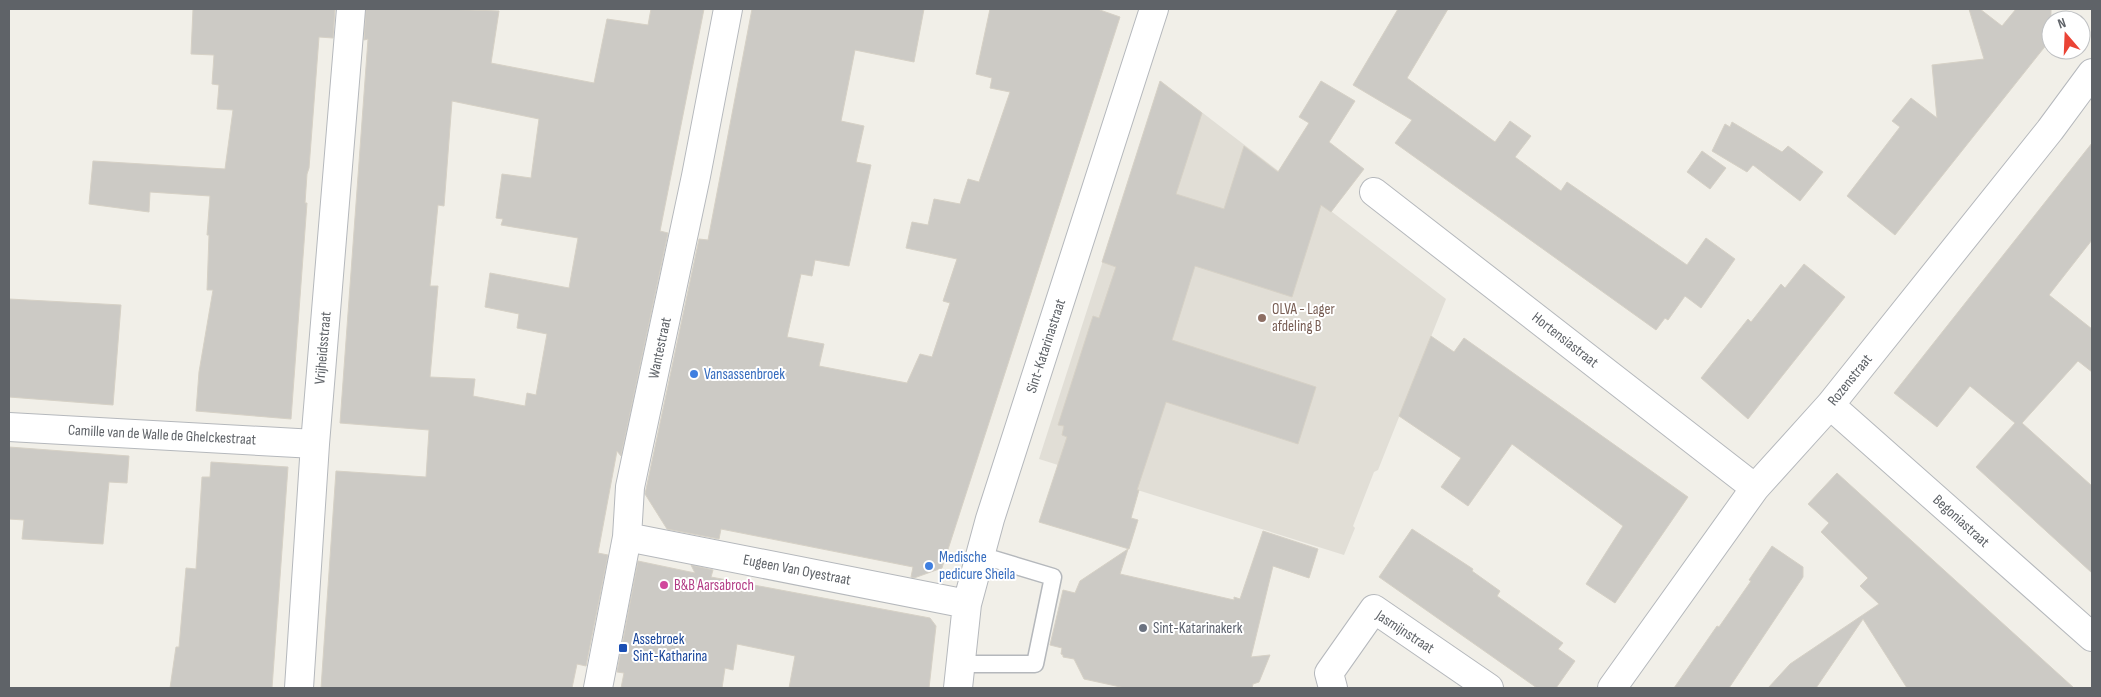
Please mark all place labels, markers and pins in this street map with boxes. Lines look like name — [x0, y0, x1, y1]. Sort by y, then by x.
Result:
place label: OLVA - Lager afdeling B — [1272, 300, 1335, 336]
marker: OLVA - Lager afdeling B — [1256, 312, 1268, 324]
place label: Vansassenbroek — [704, 365, 785, 384]
marker: Vansassenbroek — [688, 368, 700, 380]
place label: Medische pedicure Sheila — [939, 548, 1015, 584]
marker: Medische pedicure Sheila — [923, 560, 935, 572]
place label: B&B Aarsabroch — [674, 576, 754, 595]
marker: B&B Aarsabroch — [658, 579, 670, 591]
place label: Sint-Katarinakerk — [1153, 619, 1243, 638]
marker: Sint-Katarinakerk — [1137, 622, 1149, 634]
place label: Assebroek Sint-Katharina — [632, 630, 708, 666]
marker: Assebroek Sint-Katharina — [617, 642, 629, 654]

